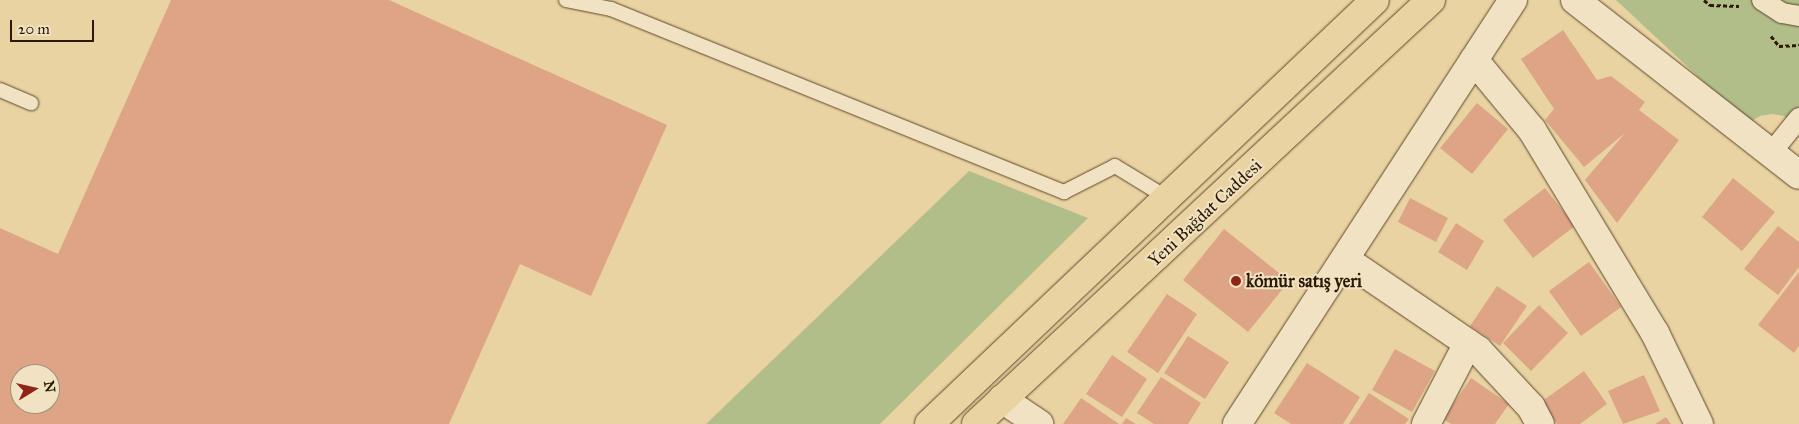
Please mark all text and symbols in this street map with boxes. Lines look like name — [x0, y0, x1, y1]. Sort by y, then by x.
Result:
scale bar — [12, 10, 96, 42]
text: 20 m — [18, 20, 50, 38]
street label: Yeni Bağdat Caddesi — [1144, 155, 1266, 271]
place label: kömür satış yeri — [1246, 270, 1362, 292]
marker: kömür satış yeri — [1230, 275, 1242, 287]
north arrow — [10, 364, 60, 414]
text: N — [40, 380, 59, 394]

